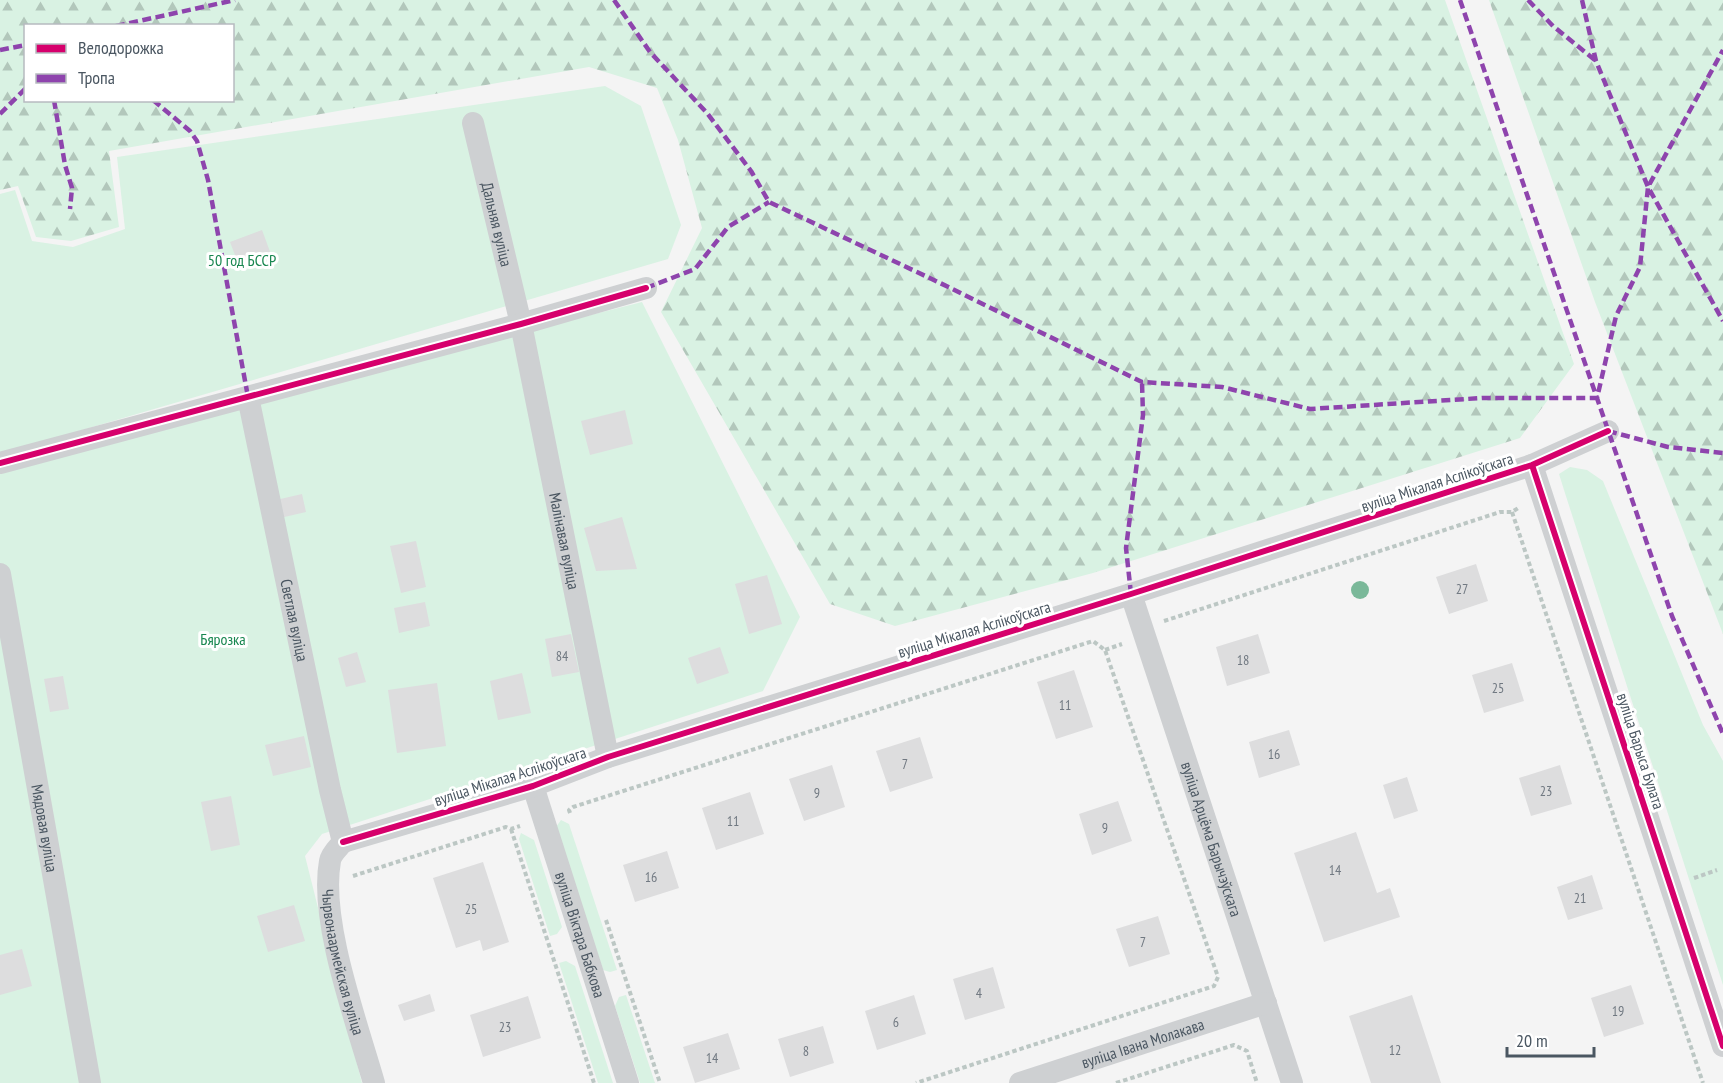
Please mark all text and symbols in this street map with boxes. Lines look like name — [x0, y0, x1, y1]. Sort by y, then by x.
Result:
legend — [24, 24, 234, 102]
text: Велодорожка — [78, 36, 164, 59]
text: Тропа — [78, 66, 115, 89]
street label: Дальняя вуліца — [477, 180, 517, 268]
park label: 50 год БССР — [208, 250, 276, 270]
street label: вуліца Мікалая Аслікоўскага — [1359, 448, 1515, 516]
street label: Малінавая вуліца — [545, 491, 584, 591]
street label: Светлая вуліца — [276, 577, 313, 663]
house number: 27 — [1456, 580, 1468, 598]
street label: вуліца Мікалая Аслікоўскага — [895, 596, 1053, 662]
park label: Бярозка — [200, 629, 246, 649]
house number: 84 — [556, 647, 569, 665]
house number: 18 — [1237, 651, 1249, 669]
house number: 25 — [1492, 679, 1504, 697]
street label: вуліца Барыса Булата — [1613, 690, 1669, 812]
house number: 11 — [1059, 696, 1071, 714]
street label: вуліца Мікалая Аслікоўскага — [432, 742, 588, 810]
house number: 16 — [1268, 745, 1280, 763]
house number: 7 — [902, 755, 908, 773]
street label: вуліца Арцёма Барычэўскага — [1177, 759, 1246, 919]
house number: 23 — [1540, 782, 1552, 800]
street label: Мядовая вуліца — [27, 783, 62, 873]
house number: 9 — [814, 784, 820, 802]
house number: 11 — [727, 812, 739, 830]
house number: 9 — [1102, 819, 1108, 837]
house number: 14 — [1329, 861, 1342, 879]
house number: 16 — [645, 868, 657, 886]
street label: вуліца Віктара Бабкова — [551, 869, 610, 1000]
street label: Чырвонаармейская вуліца — [318, 889, 369, 1037]
house number: 21 — [1574, 889, 1586, 907]
house number: 25 — [465, 900, 477, 918]
house number: 7 — [1140, 933, 1146, 951]
house number: 4 — [976, 984, 983, 1002]
house number: 19 — [1612, 1002, 1624, 1020]
house number: 6 — [893, 1013, 899, 1031]
street label: вуліца Івана Молакава — [1079, 1014, 1207, 1072]
house number: 23 — [499, 1018, 511, 1036]
scale bar — [1507, 1020, 1594, 1058]
text: 20 m — [1516, 1029, 1548, 1052]
house number: 12 — [1389, 1041, 1401, 1059]
house number: 8 — [803, 1042, 809, 1060]
house number: 14 — [706, 1049, 719, 1067]

